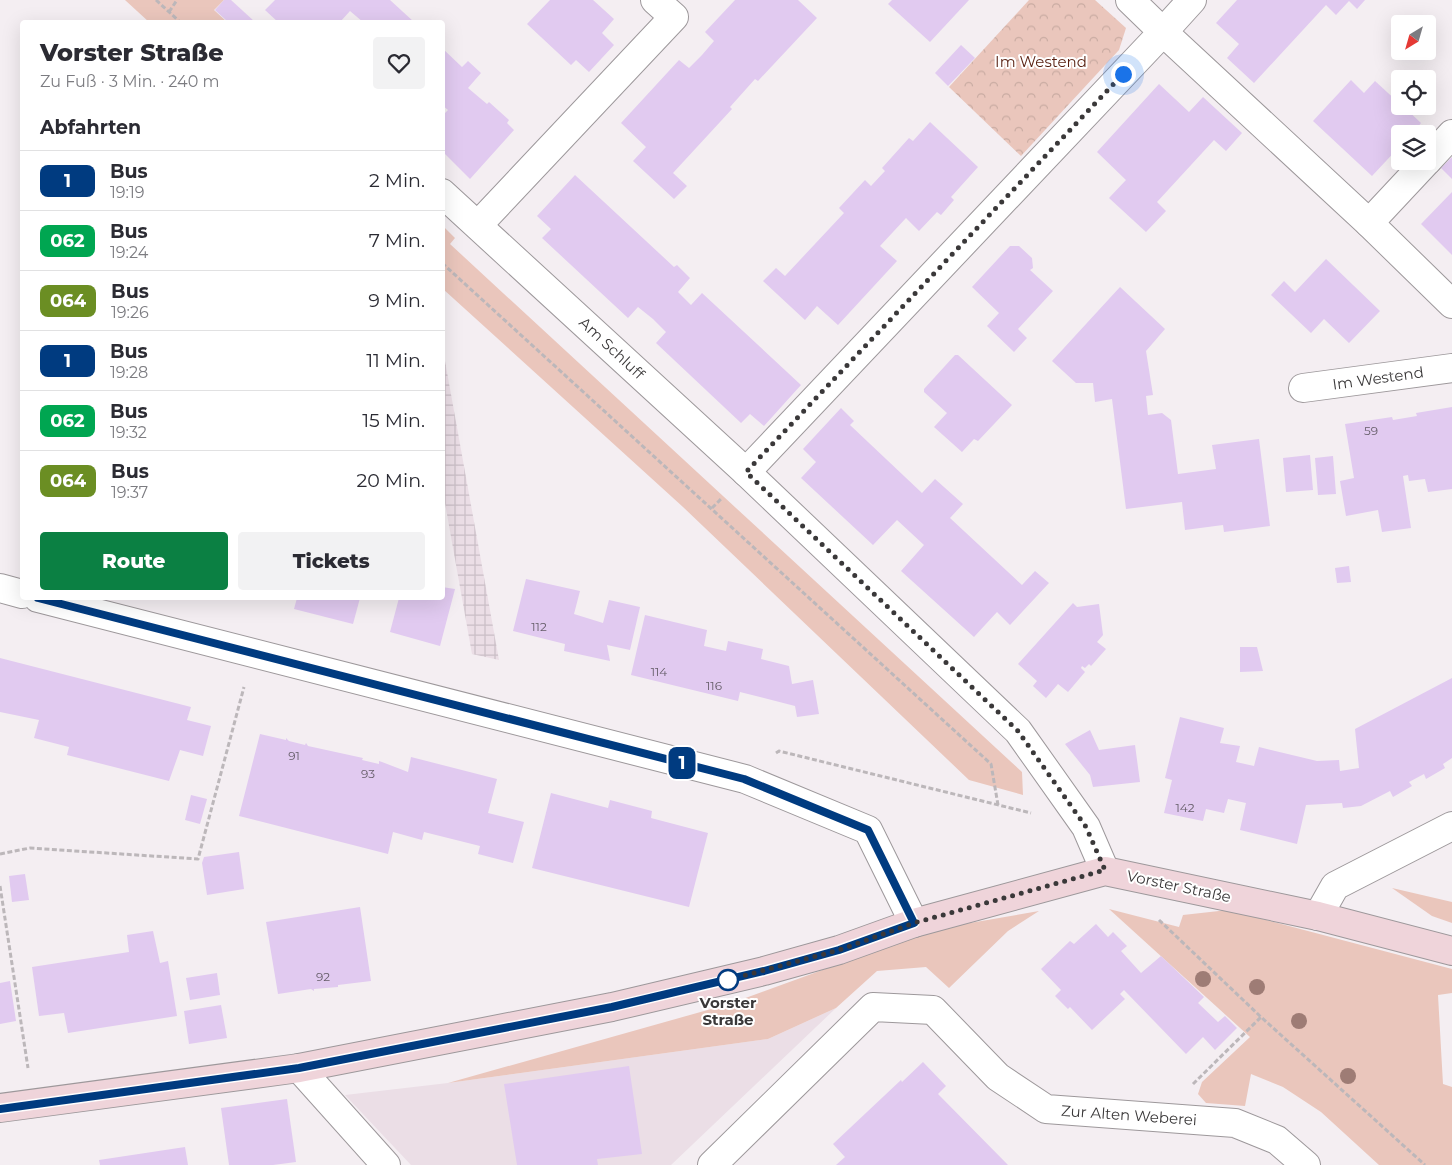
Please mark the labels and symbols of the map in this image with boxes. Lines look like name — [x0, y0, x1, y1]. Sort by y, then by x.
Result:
north arrow — [1391, 15, 1436, 60]
park label: Im Westend — [995, 52, 1087, 71]
your location — [1111, 62, 1136, 87]
street label: Am Schluff — [575, 313, 649, 384]
street label: Im Westend — [1331, 362, 1425, 394]
house number: 59 — [1364, 423, 1378, 438]
house number: 112 — [531, 619, 547, 634]
house number: 114 — [651, 664, 667, 679]
house number: 116 — [706, 678, 722, 693]
line badge: 1 — [666, 747, 698, 779]
house number: 91 — [288, 748, 300, 763]
house number: 93 — [361, 766, 375, 781]
house number: 142 — [1175, 800, 1195, 815]
street label: Vorster Straße — [1125, 866, 1233, 906]
house number: 92 — [316, 969, 330, 984]
marker: Vorster Straße — [717, 969, 739, 991]
place label: Vorster Straße — [699, 993, 757, 1029]
street label: Zur Alten Weberei — [1060, 1101, 1198, 1129]

